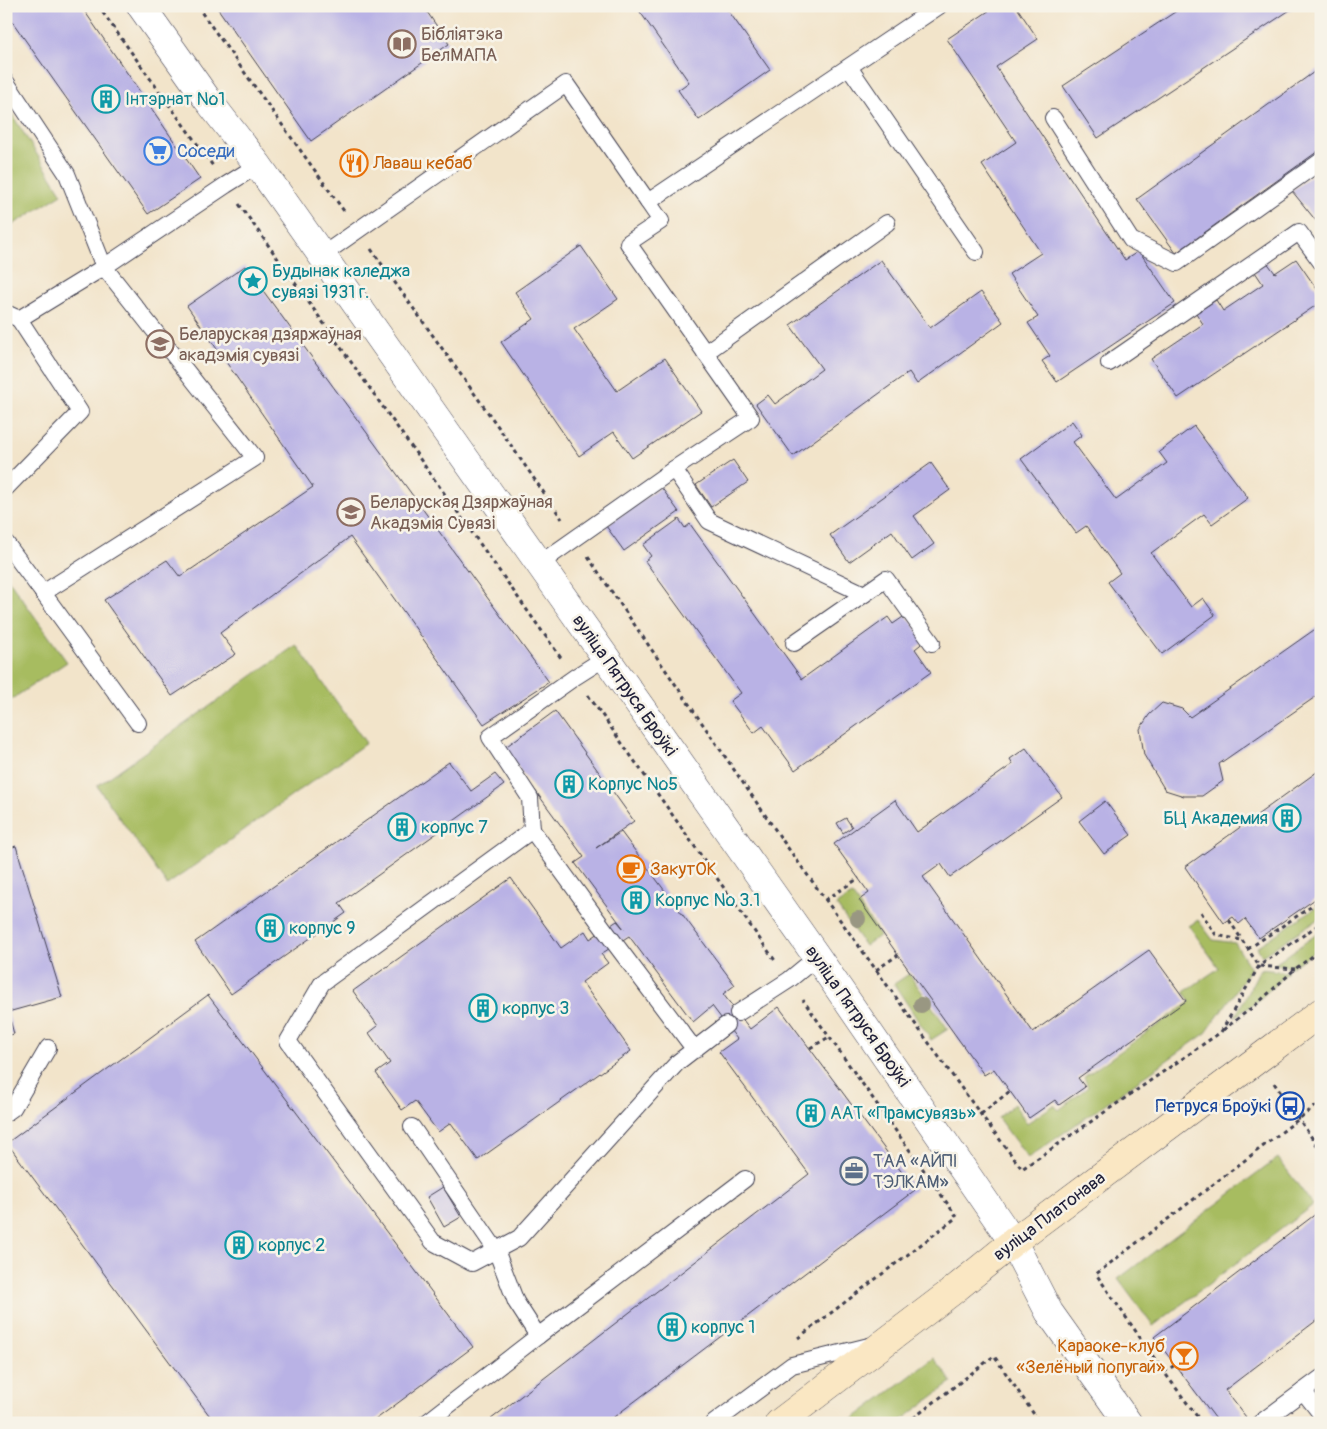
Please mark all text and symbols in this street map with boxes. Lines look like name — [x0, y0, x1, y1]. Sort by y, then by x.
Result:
place label: Бібліятэка БелМАПА — [421, 23, 503, 67]
library icon: Бібліятэка БелМАПА — [387, 29, 417, 59]
building icon: Інтэрнат №1 — [91, 84, 121, 114]
place label: Інтэрнат №1 — [125, 88, 225, 111]
supermarket icon: Соседи — [143, 136, 173, 166]
place label: Соседи — [177, 140, 235, 163]
restaurant icon: Лаваш кебаб — [339, 148, 369, 178]
place label: Лаваш кебаб — [372, 152, 473, 175]
place label: Будынак каледжа сувязі 1931 г. — [272, 260, 410, 304]
place icon: Будынак каледжа сувязі 1931 г. — [238, 266, 268, 296]
place label: Беларуская дзяржаўная акадэмія сувязі — [179, 323, 362, 367]
school or university icon: Беларуская дзяржаўная акадэмія сувязі — [145, 329, 175, 359]
place label: Беларуская Дзяржаўная Акадэмія Сувязі — [370, 491, 553, 535]
school or university icon: Беларуская Дзяржаўная Акадэмія Сувязі — [336, 497, 366, 527]
street label: вуліца Пятруся Броўкі — [567, 610, 682, 761]
building icon: Корпус №5 — [554, 769, 584, 799]
place label: Корпус №5 — [588, 773, 678, 796]
building icon: БЦ Академия — [1272, 803, 1302, 833]
place label: БЦ Академия — [1163, 807, 1268, 830]
building icon: корпус 7 — [387, 812, 417, 842]
place label: корпус 7 — [421, 816, 488, 839]
cafe icon: ЗакутОК — [616, 854, 646, 884]
place label: ЗакутОК — [650, 858, 717, 881]
building icon: Корпус № 3.1 — [621, 885, 651, 915]
place label: Корпус № 3.1 — [655, 889, 760, 912]
building icon: корпус 9 — [255, 913, 285, 943]
place label: корпус 9 — [289, 917, 356, 940]
street label: вуліца Пятруся Броўкі — [800, 941, 915, 1092]
building icon: корпус 3 — [468, 993, 498, 1023]
place label: корпус 3 — [502, 997, 569, 1020]
bus stop icon: Петруся Броўкі — [1275, 1091, 1305, 1121]
place label: Петруся Броўкі — [1155, 1095, 1271, 1118]
building icon: ААТ «Прамсувязь» — [796, 1098, 826, 1128]
place label: ААТ «Прамсувязь» — [830, 1102, 976, 1125]
place label: ТАА «АЙПI ТЭЛКАМ» — [873, 1150, 958, 1194]
office icon: ТАА «АЙПI ТЭЛКАМ» — [839, 1156, 869, 1186]
street label: вуліца Платонава — [989, 1167, 1110, 1266]
building icon: корпус 2 — [224, 1230, 254, 1260]
place label: корпус 2 — [258, 1234, 325, 1257]
building icon: корпус 1 — [657, 1312, 687, 1342]
place label: корпус 1 — [691, 1316, 755, 1339]
place label: Караоке-клуб «Зелёный попугай» — [1016, 1335, 1165, 1379]
bar icon: Караоке-клуб «Зелёный попугай» — [1169, 1341, 1199, 1371]

